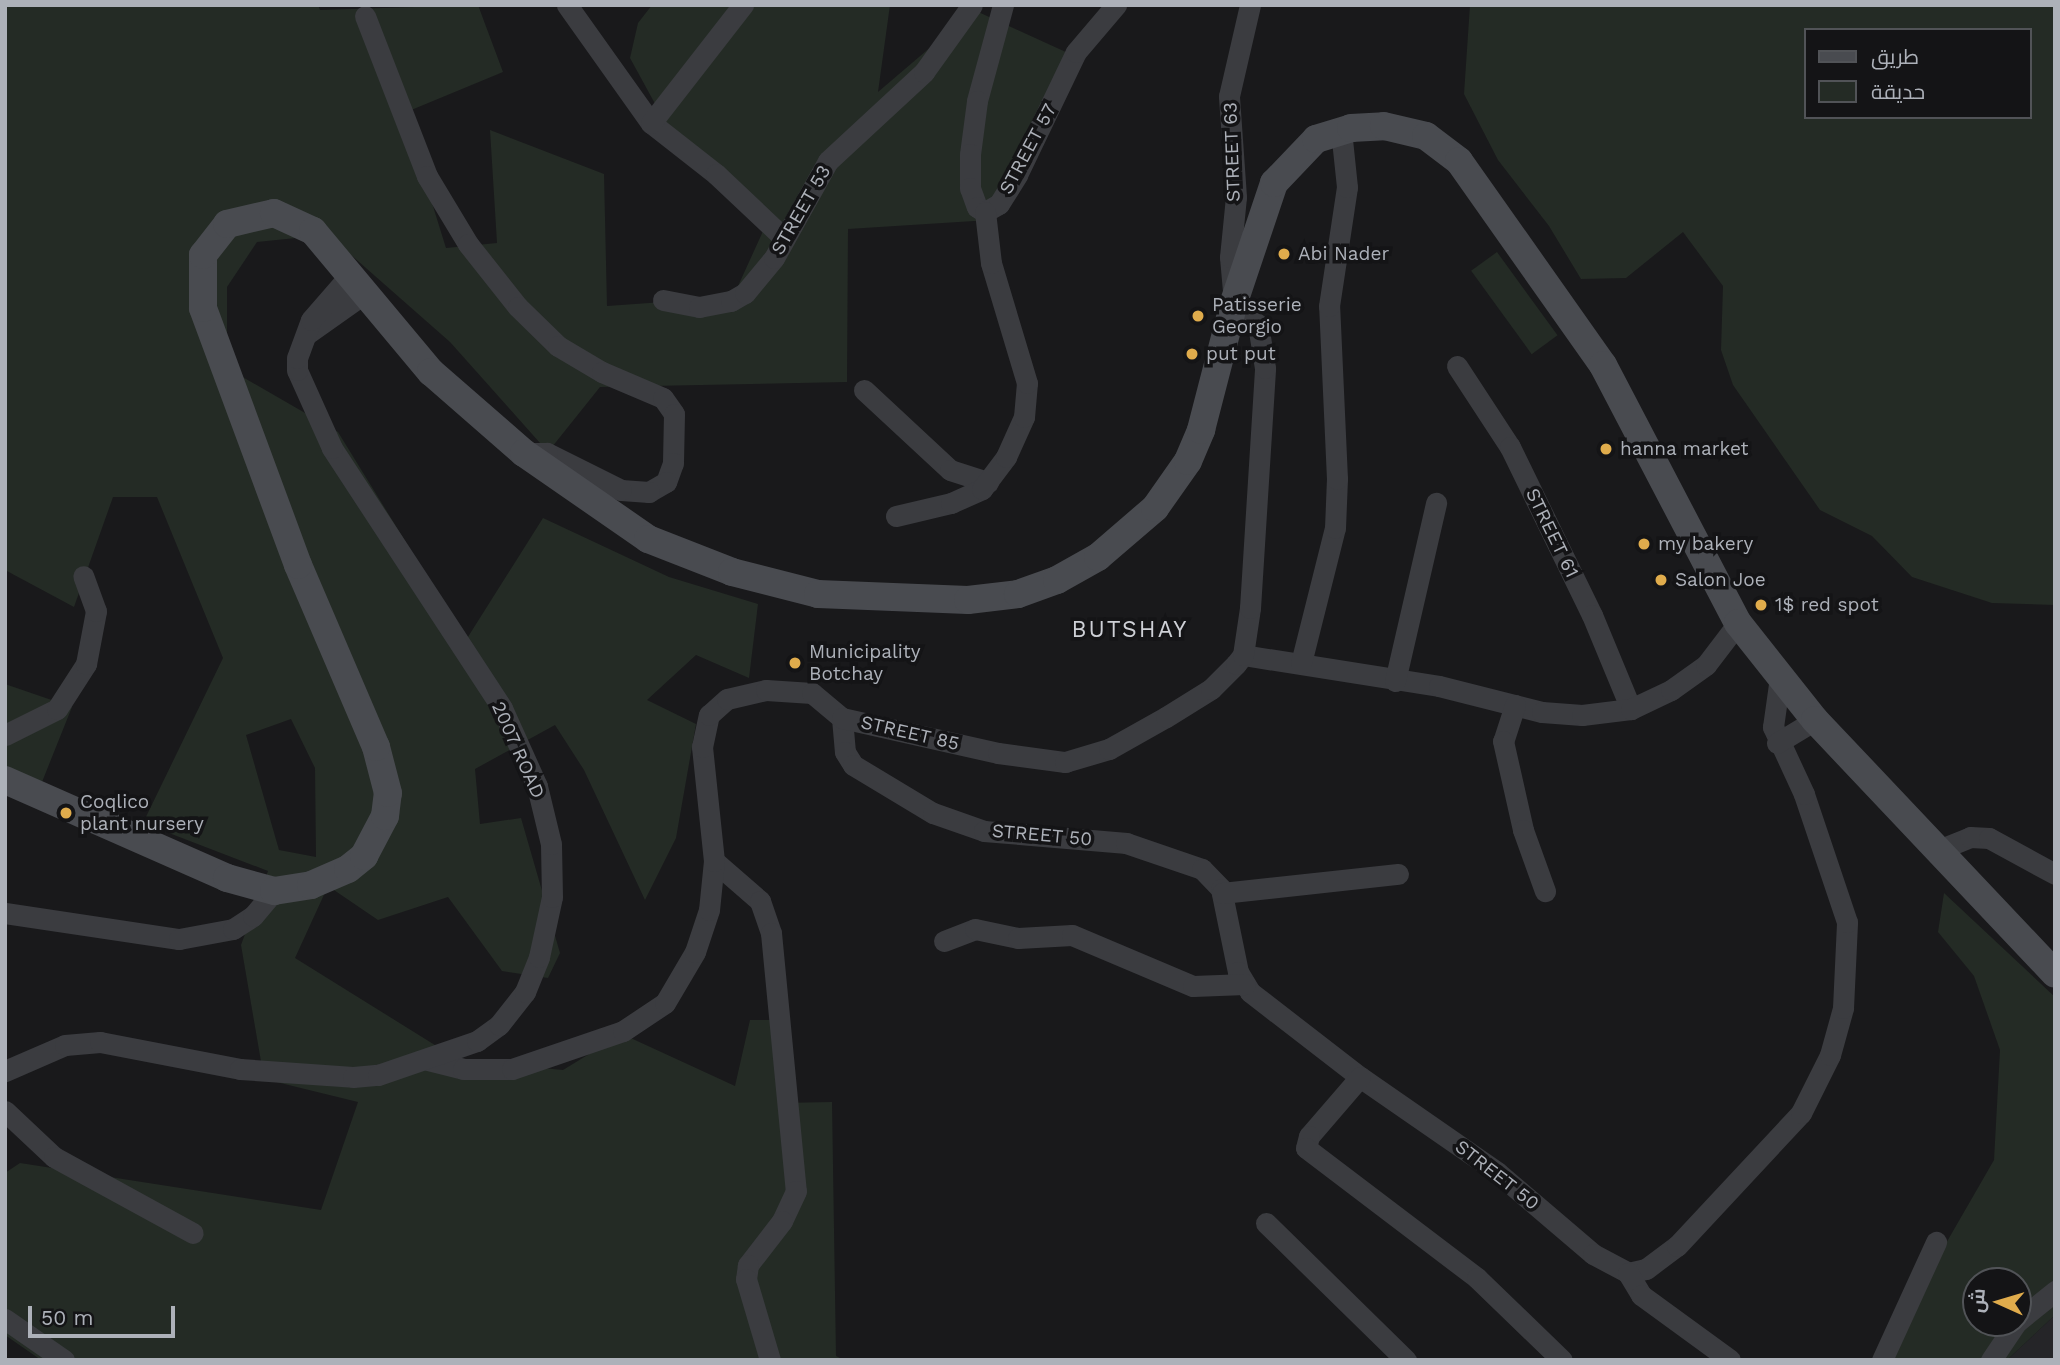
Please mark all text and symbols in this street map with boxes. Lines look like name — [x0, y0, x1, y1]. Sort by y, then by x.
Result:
legend — [1804, 28, 2032, 119]
text: طريق — [1871, 44, 1919, 69]
text: حديقة — [1871, 79, 1925, 104]
street label: STREET 57 — [995, 100, 1061, 198]
street label: STREET 63 — [1219, 101, 1245, 203]
street label: STREET 53 — [766, 161, 836, 259]
place label: Abi Nader — [1298, 243, 1389, 265]
marker: Abi Nader — [1276, 246, 1292, 262]
place label: Patisserie Georgio — [1212, 294, 1302, 338]
marker: Patisserie Georgio — [1190, 308, 1206, 324]
place label: put put — [1206, 343, 1276, 365]
marker: put put — [1184, 346, 1200, 362]
place label: hanna market — [1620, 438, 1749, 460]
marker: hanna market — [1598, 441, 1614, 457]
street label: STREET 61 — [1521, 484, 1583, 582]
place label: my bakery — [1658, 533, 1754, 555]
marker: my bakery — [1636, 536, 1652, 552]
place label: Salon Joe — [1675, 569, 1766, 591]
marker: Salon Joe — [1653, 572, 1669, 588]
place label: 1$ red spot — [1775, 594, 1879, 616]
marker: 1$ red spot — [1753, 597, 1769, 613]
district label: BUTSHAY — [1072, 616, 1188, 644]
place label: Municipality Botchay — [809, 641, 921, 685]
marker: Municipality Botchay — [787, 655, 803, 671]
street label: 2007 ROAD — [486, 698, 550, 802]
street label: STREET 85 — [858, 711, 962, 755]
place label: Coqlico plant nursery — [80, 791, 204, 835]
marker: Coqlico plant nursery — [58, 805, 74, 821]
street label: STREET 50 — [991, 819, 1093, 851]
street label: STREET 50 — [1450, 1135, 1544, 1215]
north arrow — [1962, 1267, 2032, 1337]
text: ش — [1965, 1288, 1990, 1314]
scale bar — [32, 1292, 178, 1336]
text: 50 m — [41, 1305, 93, 1330]

